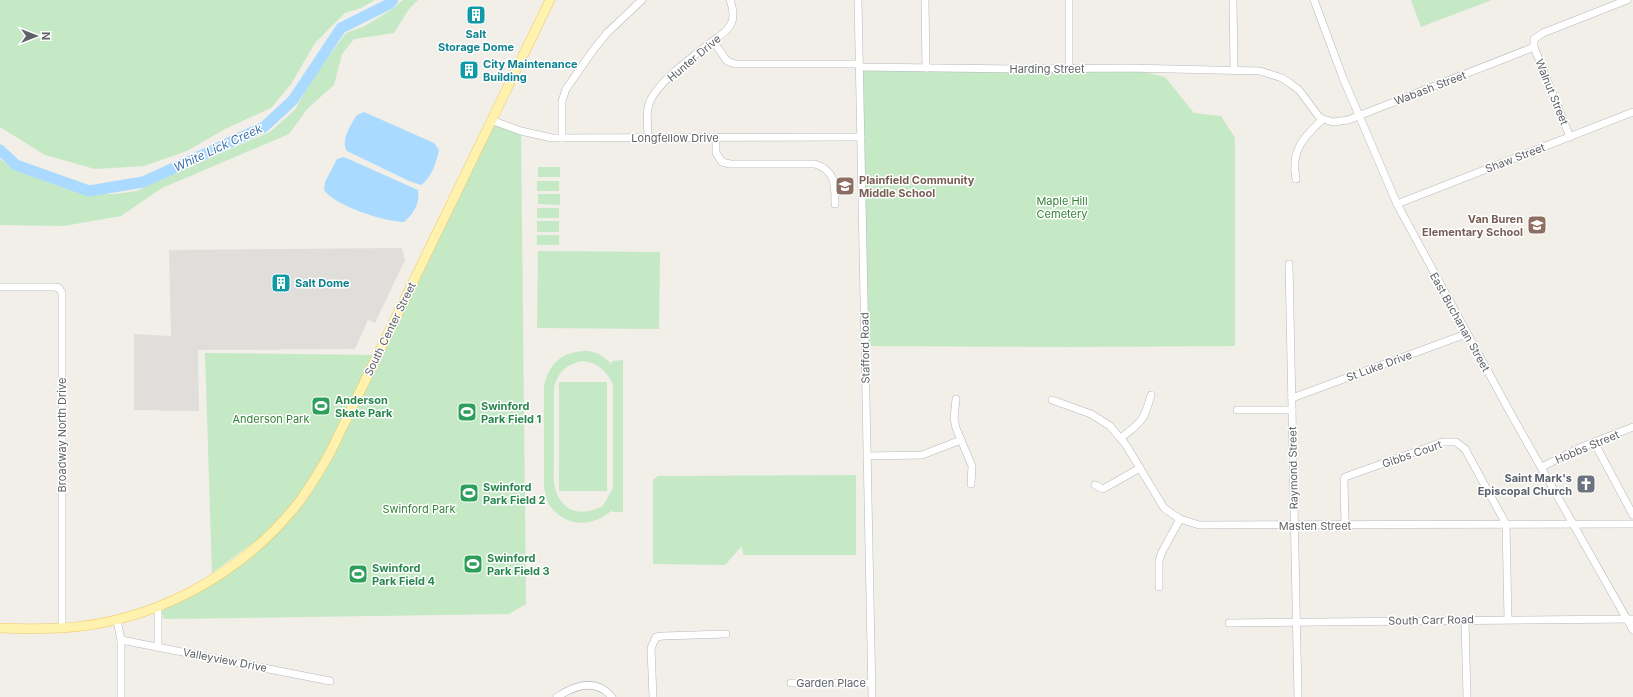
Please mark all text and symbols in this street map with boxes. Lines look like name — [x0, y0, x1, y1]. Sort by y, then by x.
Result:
building icon: Salt Storage Dome — [465, 4, 487, 26]
north arrow — [16, 16, 56, 56]
place label: Salt Storage Dome — [438, 27, 514, 54]
text: N — [39, 32, 53, 40]
street label: Hunter Drive — [664, 32, 724, 84]
place label: City Maintenance Building — [483, 57, 578, 84]
street label: Walnut Street — [1532, 57, 1572, 127]
building icon: City Maintenance Building — [458, 59, 480, 81]
street label: Harding Street — [1009, 62, 1085, 76]
street label: Wabash Street — [1392, 68, 1468, 108]
water label: White Lick Creek — [171, 120, 265, 175]
street label: Longfellow Drive — [631, 131, 719, 145]
street label: Shaw Street — [1483, 140, 1547, 176]
place label: Plainfield Community Middle School — [859, 173, 975, 200]
school or university icon: Plainfield Community Middle School — [834, 175, 856, 197]
park label: Maple Hill Cemetery — [1036, 194, 1088, 221]
place label: Van Buren Elementary School — [1422, 212, 1523, 239]
school or university icon: Van Buren Elementary School — [1526, 214, 1548, 236]
street label: East Buchanan Street — [1427, 270, 1493, 374]
building icon: Salt Dome — [270, 272, 292, 294]
place label: Salt Dome — [295, 276, 350, 290]
street label: South Center Street — [361, 280, 419, 378]
street label: Stafford Road — [857, 312, 873, 384]
street label: St Luke Drive — [1344, 348, 1414, 384]
street label: Broadway North Drive — [55, 378, 69, 492]
place label: Anderson Skate Park — [335, 393, 393, 420]
sports icon: Anderson Skate Park — [310, 395, 332, 417]
place label: Swinford Park Field 1 — [481, 399, 542, 426]
sports icon: Swinford Park Field 1 — [456, 401, 478, 423]
park label: Anderson Park — [233, 412, 309, 426]
street label: Raymond Street — [1285, 426, 1301, 510]
street label: Hobbs Street — [1553, 427, 1621, 467]
street label: Gibbs Court — [1380, 437, 1444, 471]
place label: Saint Mark's Episcopal Church — [1478, 471, 1572, 498]
church icon: Saint Mark's Episcopal Church — [1575, 473, 1597, 495]
place label: Swinford Park Field 2 — [483, 480, 546, 507]
sports icon: Swinford Park Field 2 — [458, 482, 480, 504]
park label: Swinford Park — [383, 502, 455, 516]
street label: Masten Street — [1279, 519, 1352, 533]
place label: Swinford Park Field 3 — [487, 551, 550, 578]
sports icon: Swinford Park Field 3 — [462, 553, 484, 575]
place label: Swinford Park Field 4 — [372, 561, 435, 588]
sports icon: Swinford Park Field 4 — [347, 563, 369, 585]
street label: South Carr Road — [1388, 612, 1474, 628]
street label: Valleyview Drive — [182, 645, 268, 675]
street label: Garden Place — [796, 676, 866, 690]

